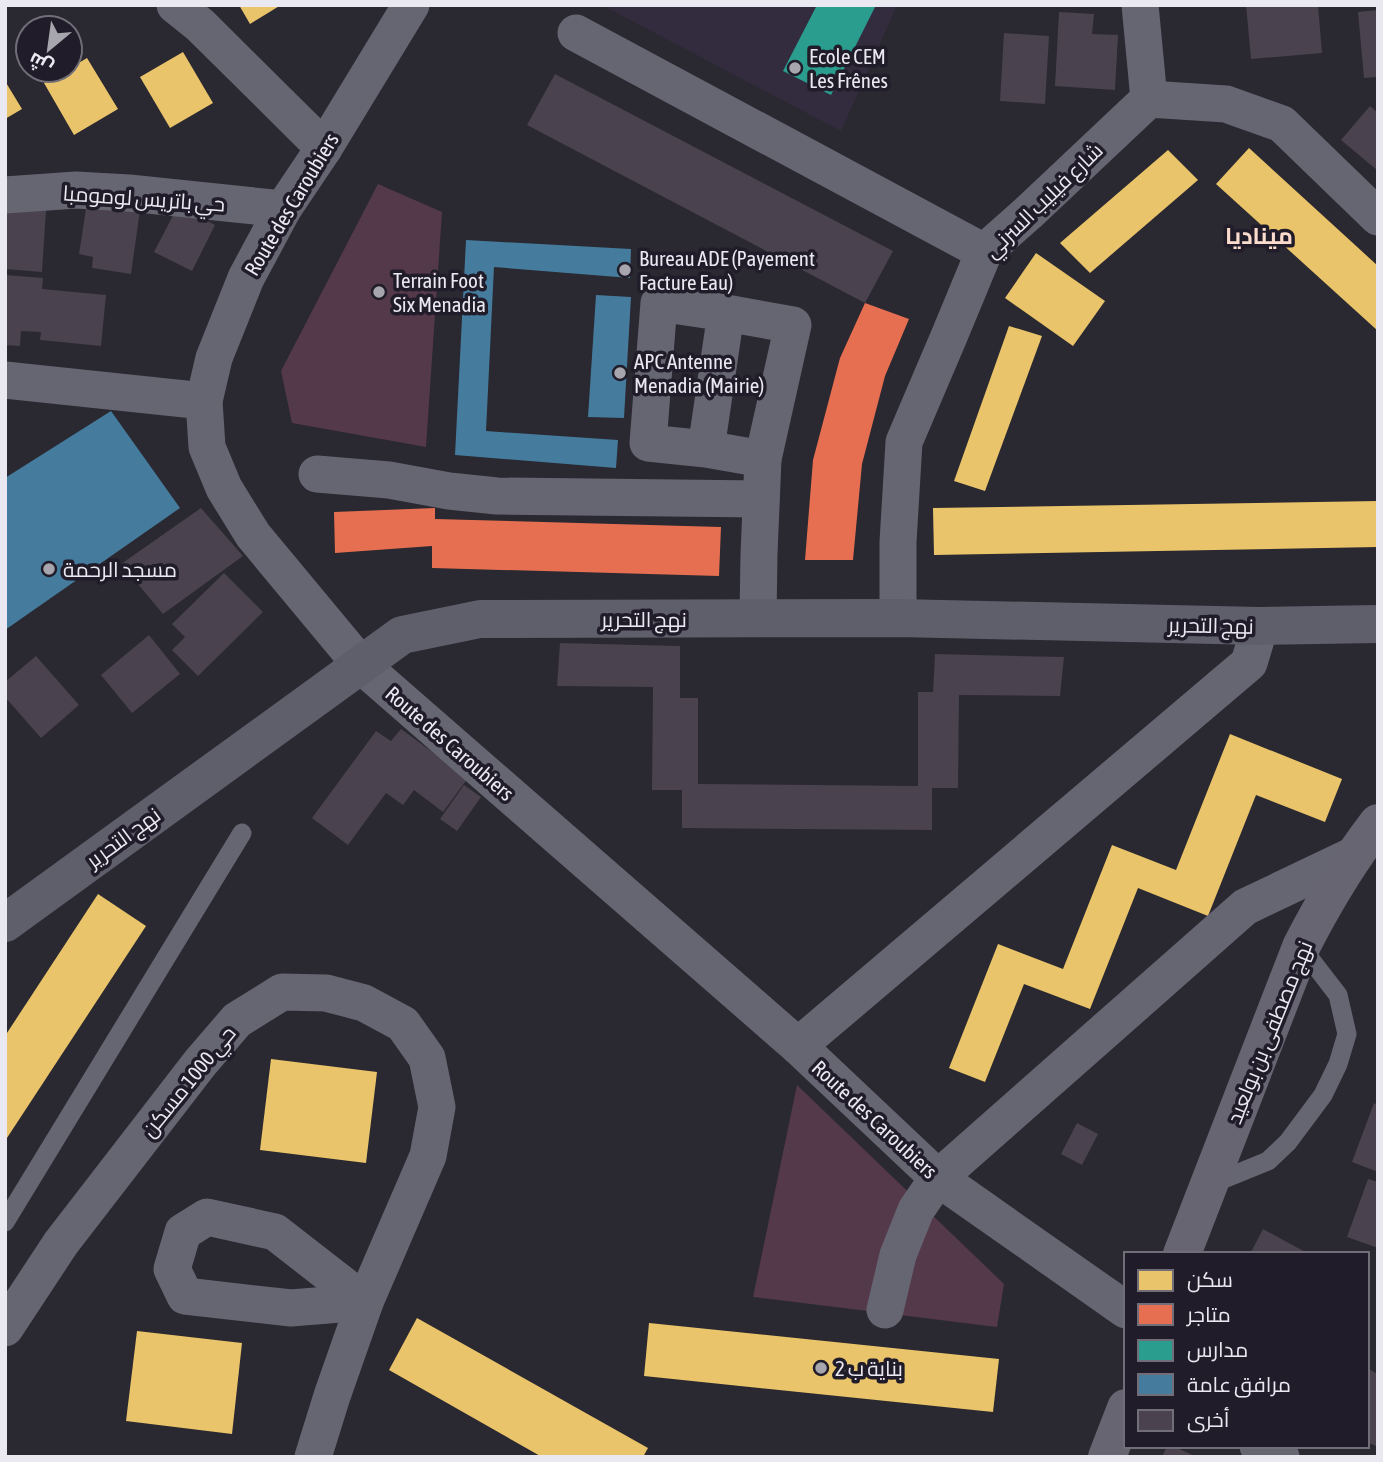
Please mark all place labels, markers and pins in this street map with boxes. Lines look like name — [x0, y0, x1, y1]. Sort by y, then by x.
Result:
place label: Ecole CEM Les Frênes — [809, 44, 888, 92]
marker: Ecole CEM Les Frênes — [787, 60, 803, 76]
place label: Bureau ADE (Payement Facture Eau) — [639, 246, 815, 294]
marker: Bureau ADE (Payement Facture Eau) — [617, 262, 633, 278]
place label: Terrain Foot Six Menadia — [393, 268, 486, 316]
marker: Terrain Foot Six Menadia — [371, 284, 387, 300]
place label: APC Antenne Menadia (Mairie) — [634, 349, 764, 397]
marker: APC Antenne Menadia (Mairie) — [612, 365, 628, 381]
place label: مسجد الرحمة — [63, 557, 177, 582]
marker: مسجد الرحمة — [41, 561, 57, 577]
place label: بناية ب 2 — [835, 1356, 903, 1380]
marker: بناية ب 2 — [813, 1360, 829, 1376]

